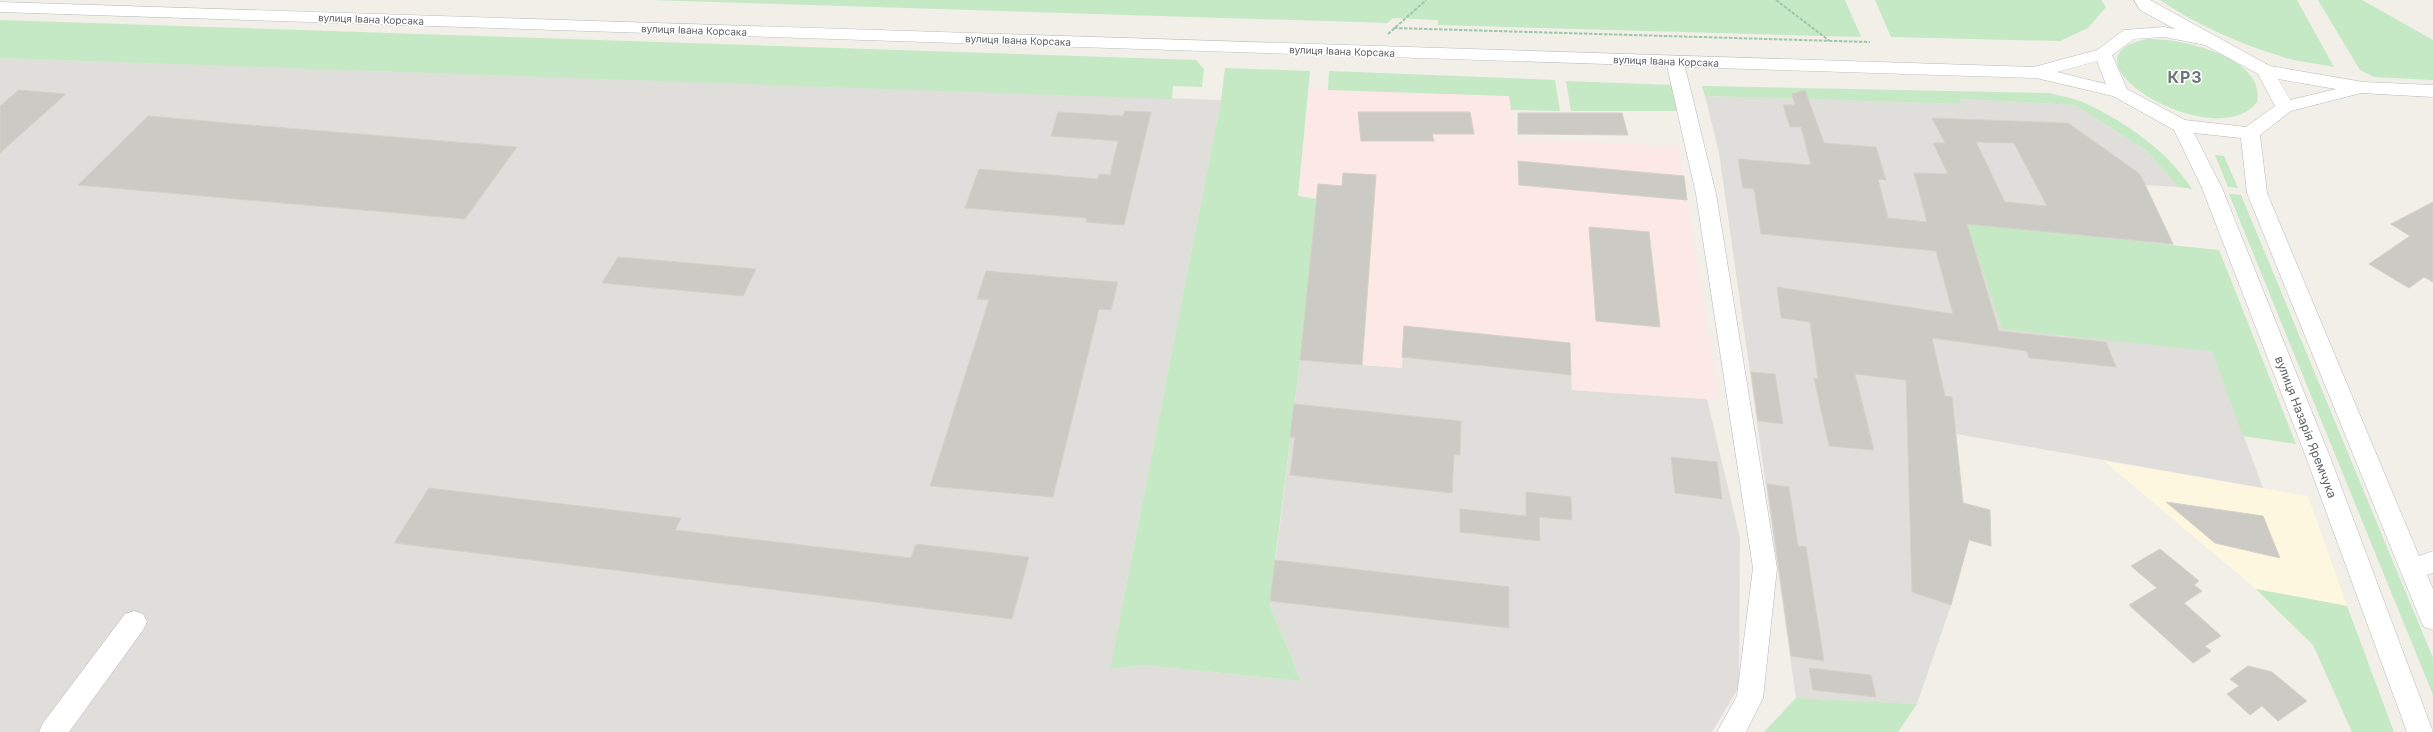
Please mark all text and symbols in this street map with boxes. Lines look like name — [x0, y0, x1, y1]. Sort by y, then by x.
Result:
street label: вулиця Івана Корсака — [318, 11, 424, 27]
street label: вулиця Івана Корсака — [641, 22, 747, 38]
street label: вулиця Івана Корсака — [965, 32, 1071, 48]
street label: вулиця Івана Корсака — [1289, 43, 1395, 59]
street label: вулиця Івана Корсака — [1613, 53, 1719, 69]
district label: КРЗ — [2167, 67, 2203, 87]
street label: вулиця Назарія Яремчука — [2272, 354, 2340, 500]

